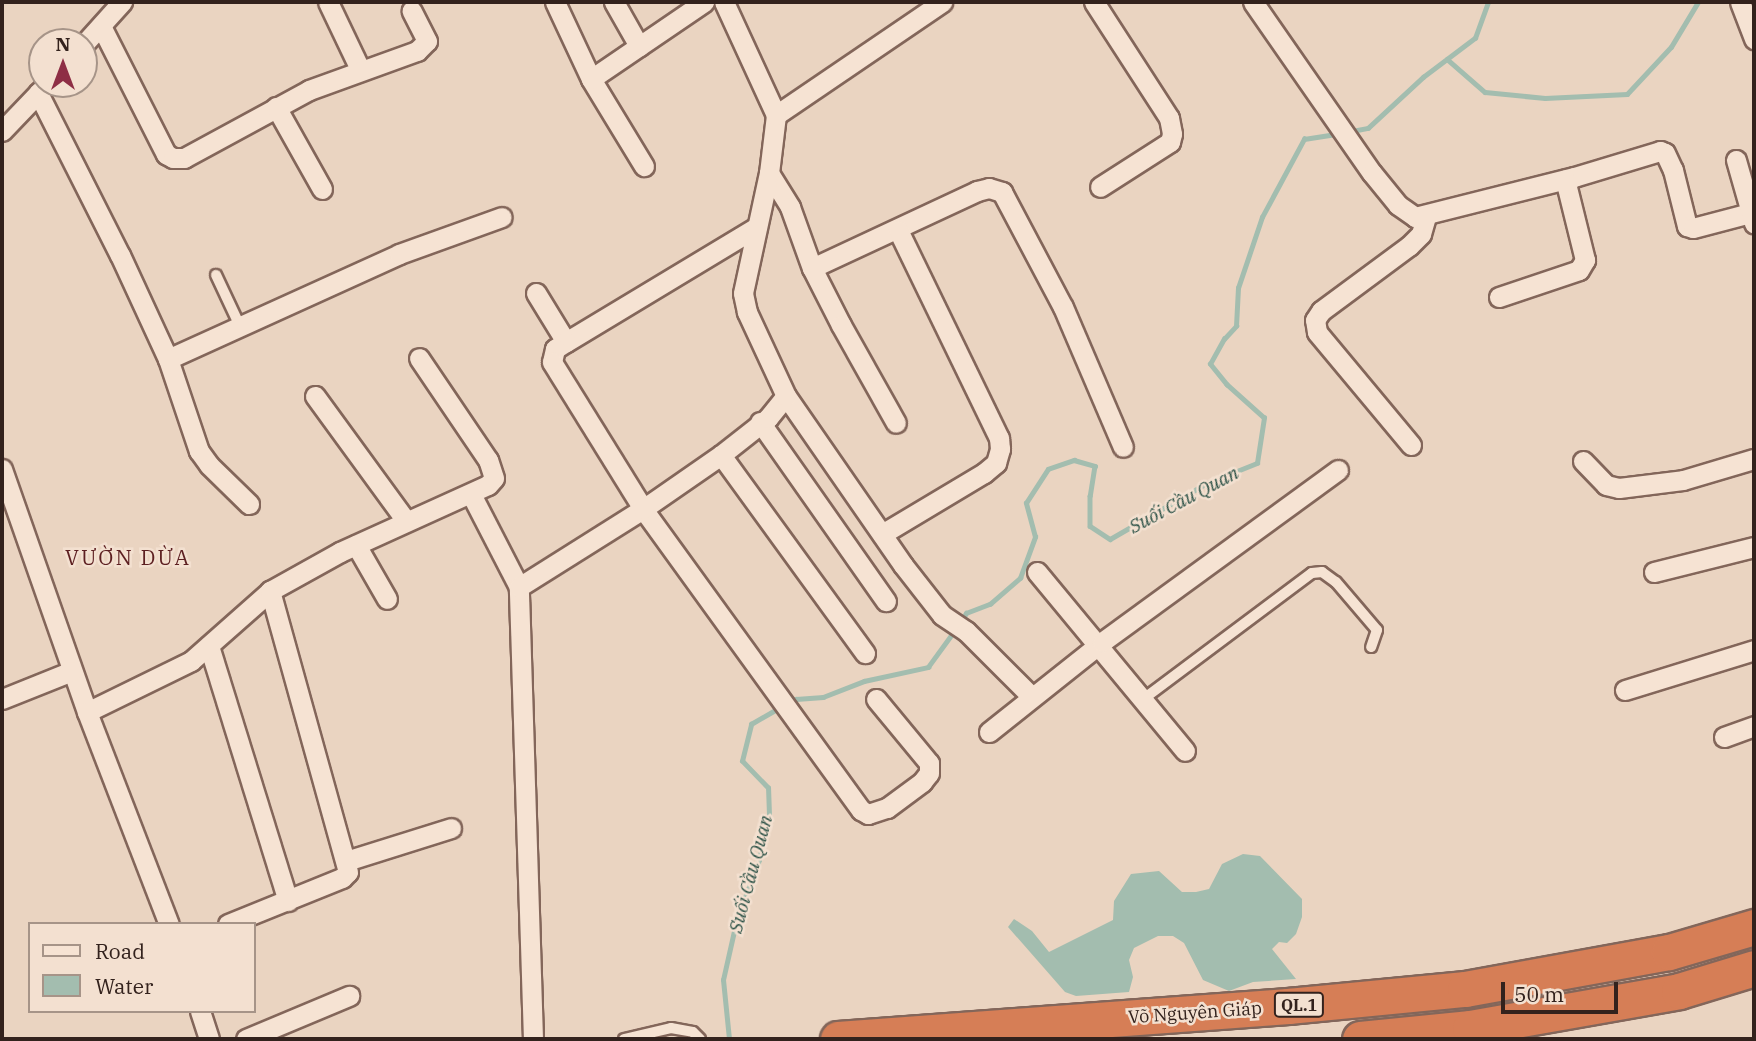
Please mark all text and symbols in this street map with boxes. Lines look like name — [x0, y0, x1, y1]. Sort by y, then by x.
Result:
north arrow — [28, 28, 98, 98]
text: N — [55, 32, 71, 56]
water label: Suối Cầu Quan — [1125, 461, 1243, 539]
district label: VƯỜN DỪA — [66, 544, 190, 570]
water label: Suối Cầu Quan — [724, 813, 778, 935]
legend — [28, 922, 256, 1013]
text: Road — [95, 937, 145, 965]
scale bar — [1504, 968, 1621, 1012]
text: Water — [95, 972, 153, 1000]
text: 50 m — [1514, 980, 1564, 1008]
road number: QL.1 — [1273, 993, 1325, 1018]
street label: Võ Nguyên Giáp — [1127, 998, 1263, 1028]

